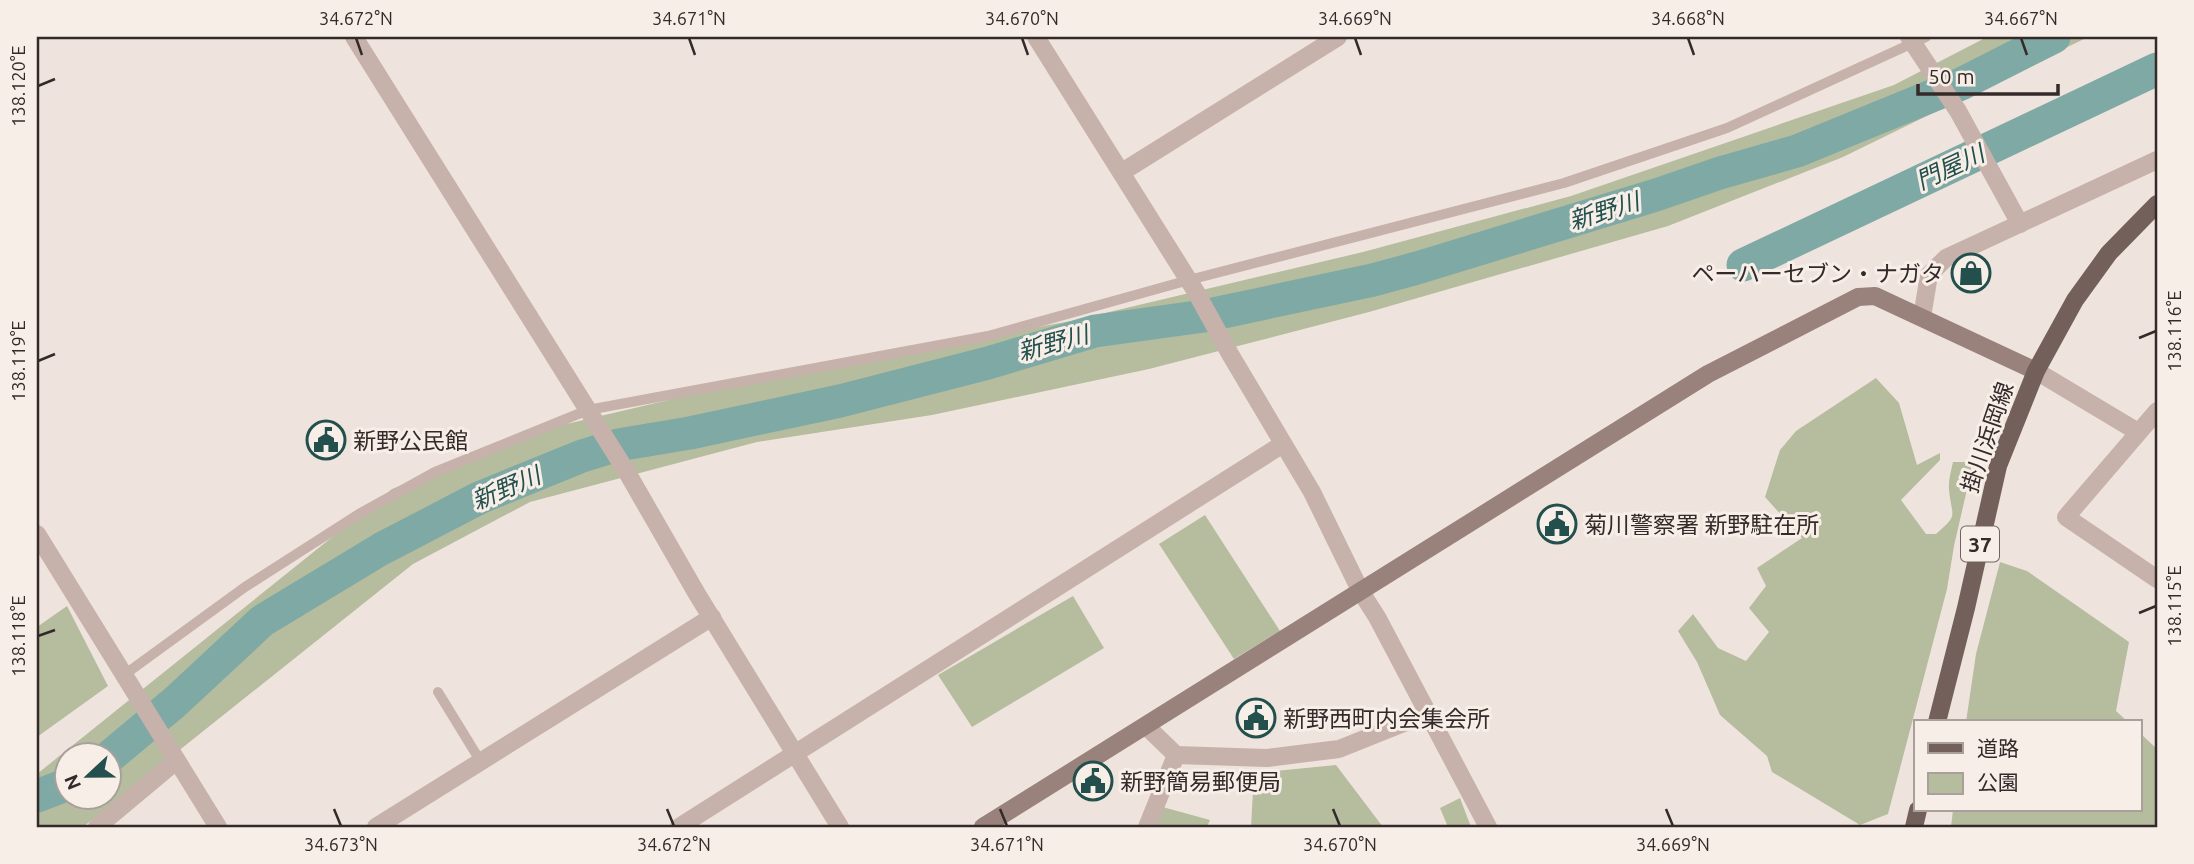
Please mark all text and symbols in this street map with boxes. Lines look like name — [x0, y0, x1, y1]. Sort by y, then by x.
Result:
text: 34.672°N — [319, 8, 393, 28]
text: 34.671°N — [652, 8, 726, 28]
text: 34.670°N — [985, 8, 1059, 28]
text: 34.669°N — [1318, 8, 1392, 28]
text: 34.668°N — [1651, 8, 1725, 28]
text: 34.667°N — [1984, 8, 2058, 28]
text: 138.120°E — [8, 45, 28, 127]
scale bar — [1918, 52, 2058, 96]
text: 50 m — [1928, 64, 1975, 88]
water label: 門屋川 — [1912, 138, 1991, 194]
water label: 新野川 — [1566, 187, 1645, 234]
shop icon: ペーハーセブン・ナガタ — [1950, 252, 1992, 294]
place label: ペーハーセブン・ナガタ — [1691, 261, 1944, 286]
text: 138.116°E — [2164, 290, 2184, 372]
text: 138.119°E — [8, 320, 28, 402]
water label: 新野川 — [1015, 320, 1094, 365]
street label: 掛川浜岡線 — [1956, 379, 2018, 495]
public building icon: 新野公民館 — [305, 419, 347, 461]
place label: 新野公民館 — [353, 428, 468, 453]
water label: 新野川 — [468, 460, 547, 514]
public building icon: 菊川警察署 新野駐在所 — [1536, 503, 1578, 545]
place label: 菊川警察署 新野駐在所 — [1584, 512, 1819, 537]
road number: 37 — [1961, 526, 1999, 562]
text: 138.115°E — [2164, 565, 2184, 647]
text: 138.118°E — [8, 595, 28, 677]
public building icon: 新野西町内会集会所 — [1235, 697, 1277, 739]
place label: 新野西町内会集会所 — [1283, 706, 1490, 731]
legend — [1914, 720, 2142, 812]
text: 道路 — [1977, 736, 2019, 760]
north arrow — [52, 742, 122, 812]
public building icon: 新野簡易郵便局 — [1072, 760, 1114, 802]
place label: 新野簡易郵便局 — [1120, 769, 1281, 794]
text: 公園 — [1977, 770, 2019, 794]
text: N — [59, 772, 85, 793]
text: 34.673°N — [304, 834, 378, 854]
text: 34.672°N — [637, 834, 711, 854]
text: 34.671°N — [970, 834, 1044, 854]
text: 34.670°N — [1303, 834, 1377, 854]
text: 34.669°N — [1636, 834, 1710, 854]

